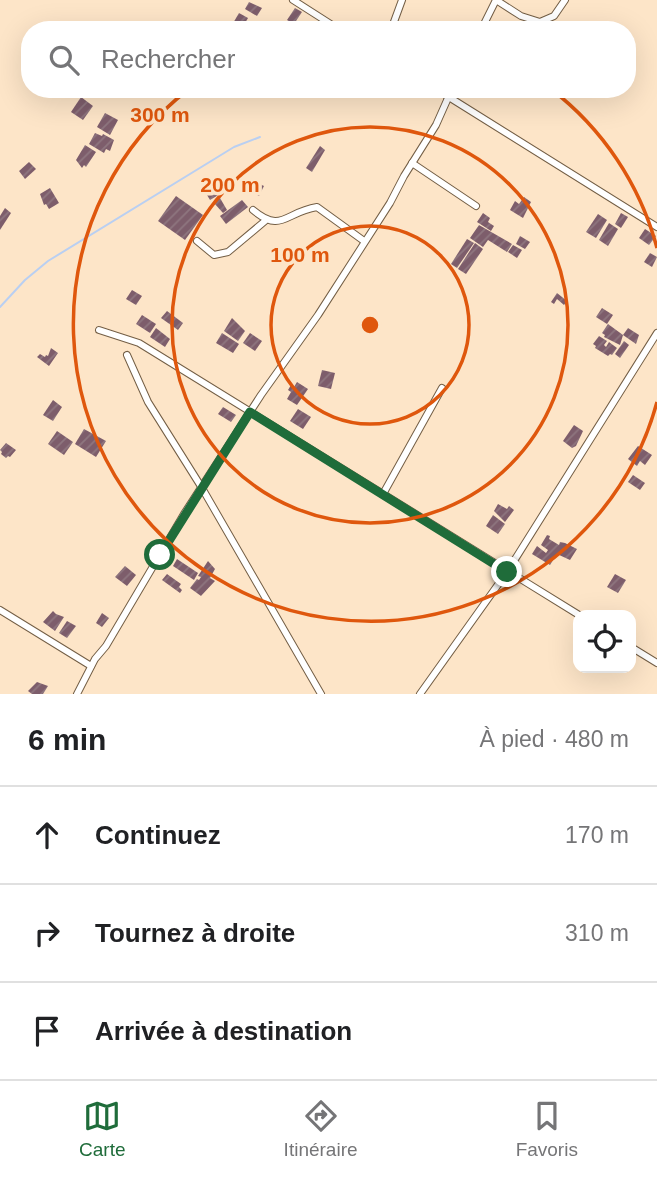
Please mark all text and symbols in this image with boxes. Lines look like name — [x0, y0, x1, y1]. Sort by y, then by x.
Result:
search box — [21, 21, 636, 98]
icon: search — [45, 41, 83, 79]
text: Rechercher — [101, 44, 235, 74]
text: 300 m — [130, 103, 190, 126]
text: 200 m — [200, 173, 260, 196]
text: 100 m — [270, 243, 330, 266]
centre of rings — [358, 313, 382, 337]
route start — [144, 539, 175, 570]
route end — [491, 556, 522, 587]
map controls — [573, 610, 636, 673]
button: locate — [573, 610, 636, 673]
text: 6 min — [28, 723, 106, 756]
text: À pied · 480 m — [479, 726, 629, 752]
icon: ahead — [28, 816, 66, 854]
text: Continuez — [95, 820, 221, 850]
text: 170 m — [565, 822, 629, 848]
icon: right — [28, 914, 66, 952]
text: Tournez à droite — [95, 918, 295, 948]
text: 310 m — [565, 920, 629, 946]
icon: arrive — [28, 1012, 66, 1050]
text: Arrivée à destination — [95, 1016, 352, 1046]
tab: Carte — [79, 1097, 126, 1161]
tab: Itinéraire — [284, 1097, 358, 1161]
tab: Favoris — [516, 1097, 578, 1161]

